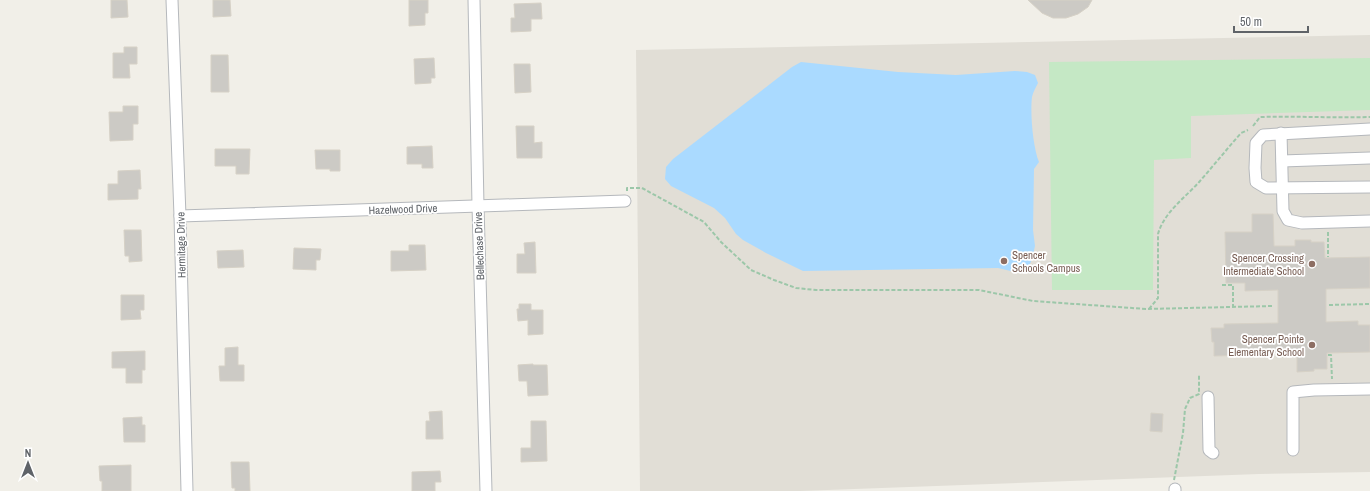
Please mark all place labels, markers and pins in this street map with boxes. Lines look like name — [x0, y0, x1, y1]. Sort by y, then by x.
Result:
place label: Spencer Schools Campus — [1012, 248, 1081, 275]
place label: Spencer Crossing Intermediate School — [1223, 251, 1304, 278]
marker: Spencer Schools Campus — [999, 256, 1009, 266]
marker: Spencer Crossing Intermediate School — [1307, 259, 1317, 269]
place label: Spencer Pointe Elementary School — [1228, 332, 1304, 359]
marker: Spencer Pointe Elementary School — [1307, 340, 1317, 350]

